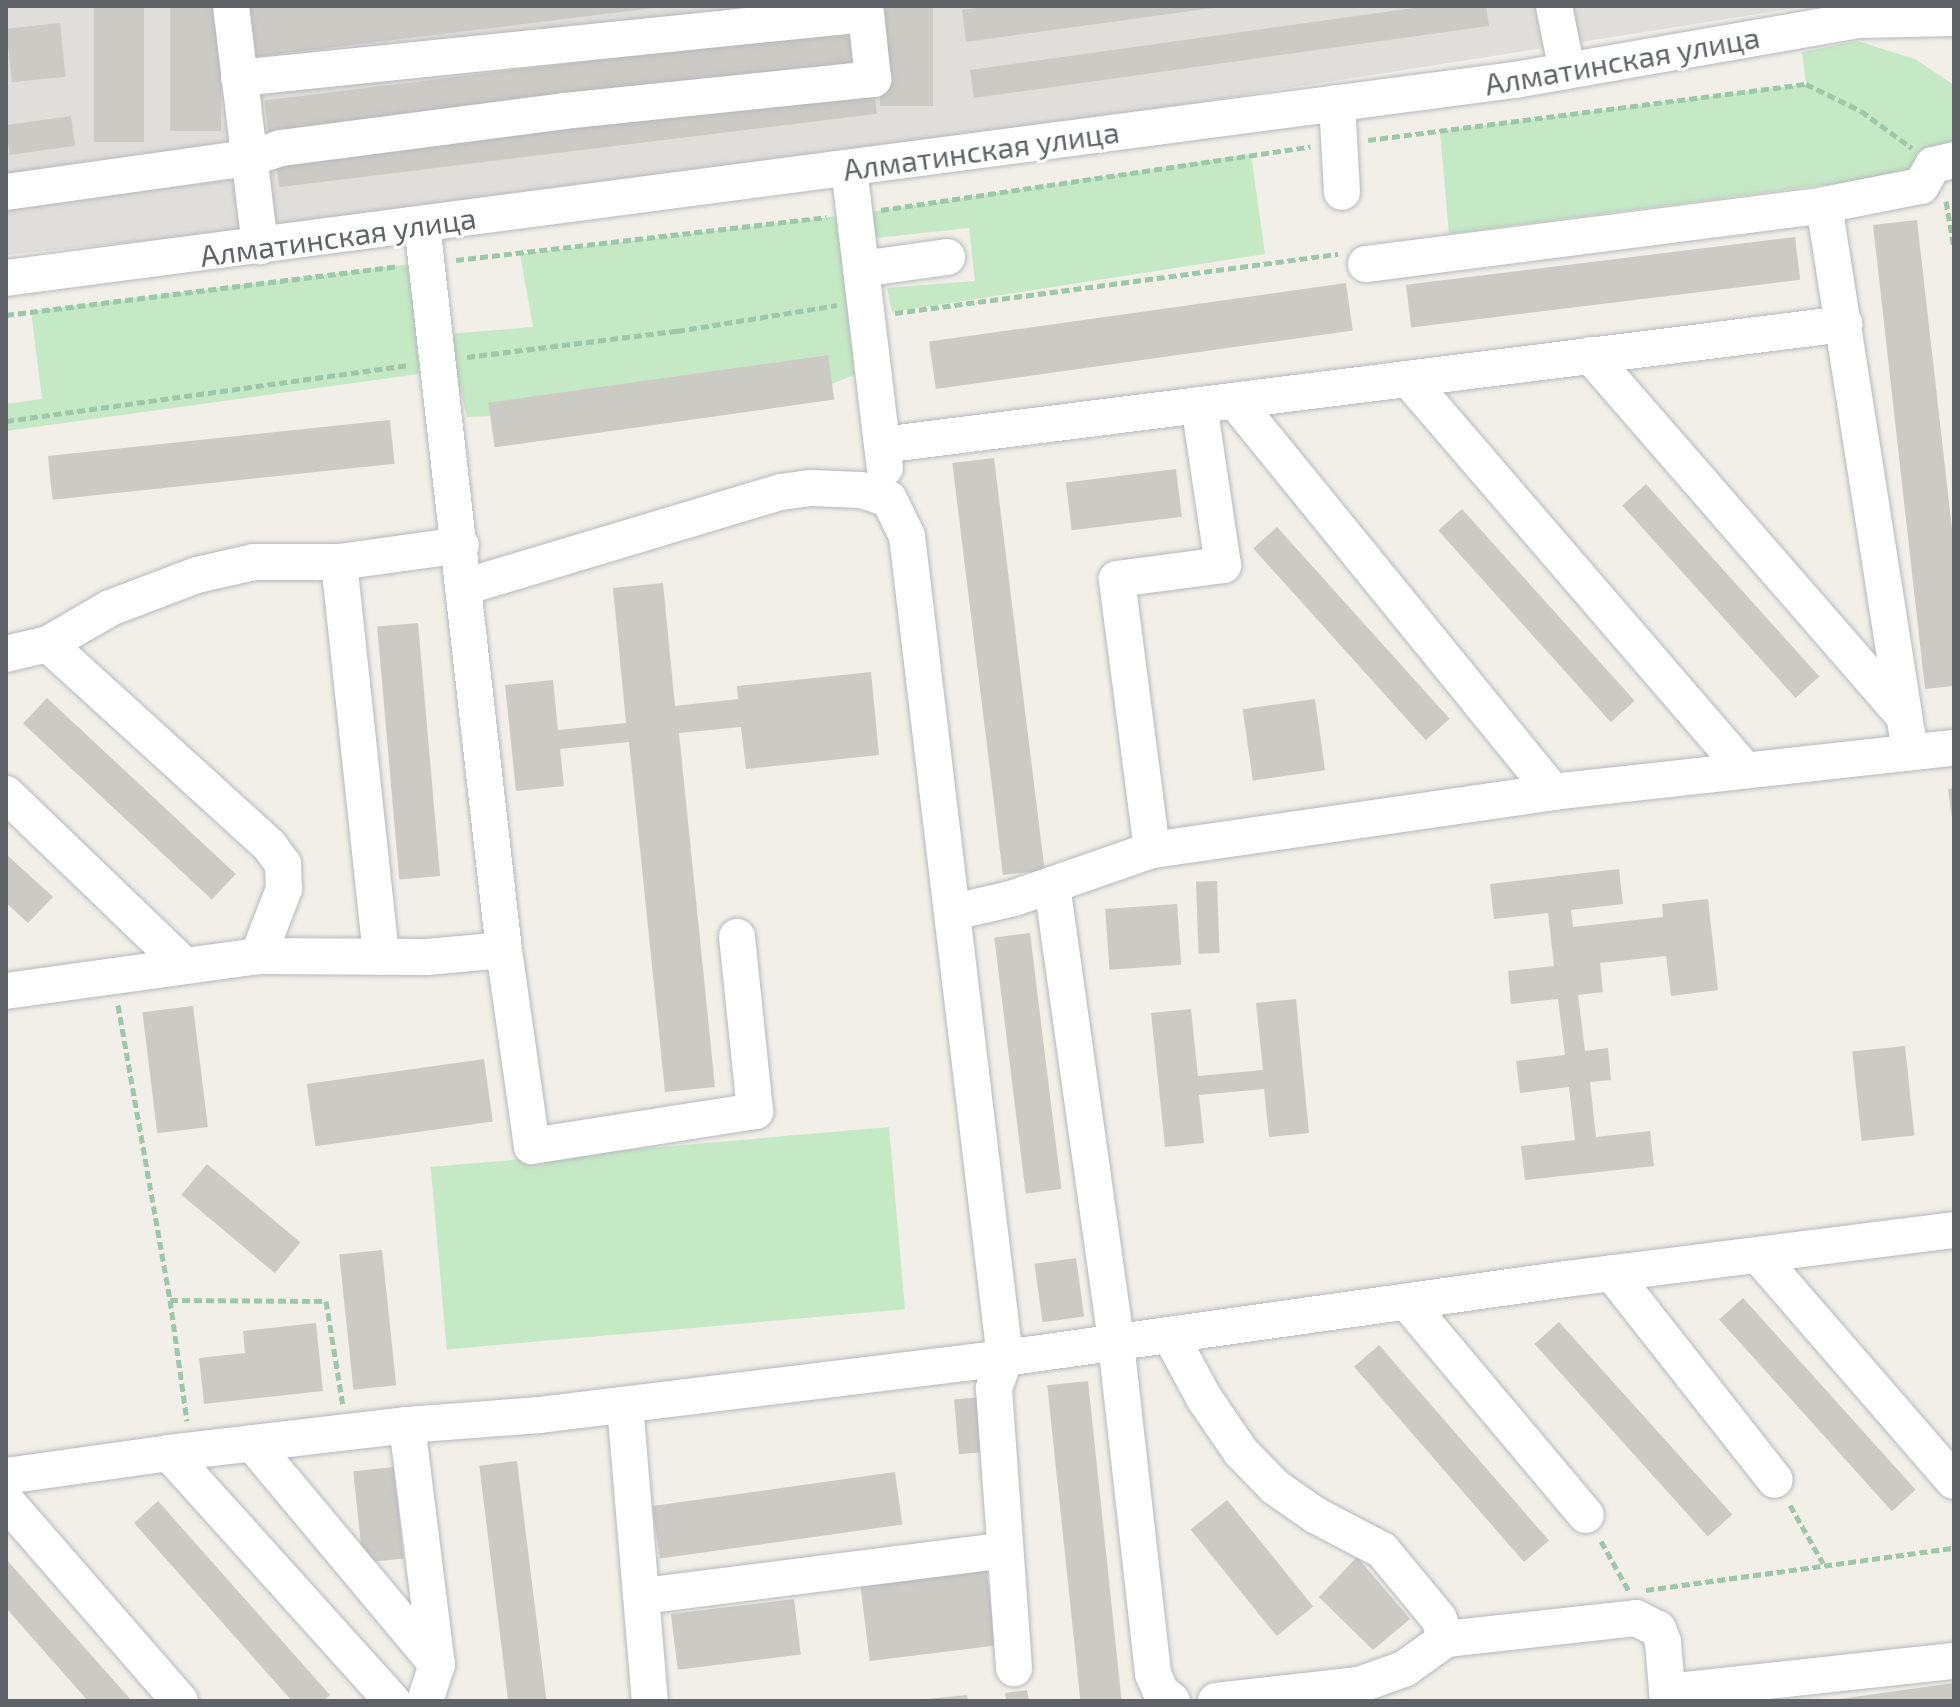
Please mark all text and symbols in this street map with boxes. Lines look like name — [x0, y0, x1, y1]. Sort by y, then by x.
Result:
street label: Алматинская улица — [1482, 18, 1762, 102]
street label: Алматинская улица — [841, 113, 1121, 187]
street label: Алматинская улица — [198, 199, 478, 273]

